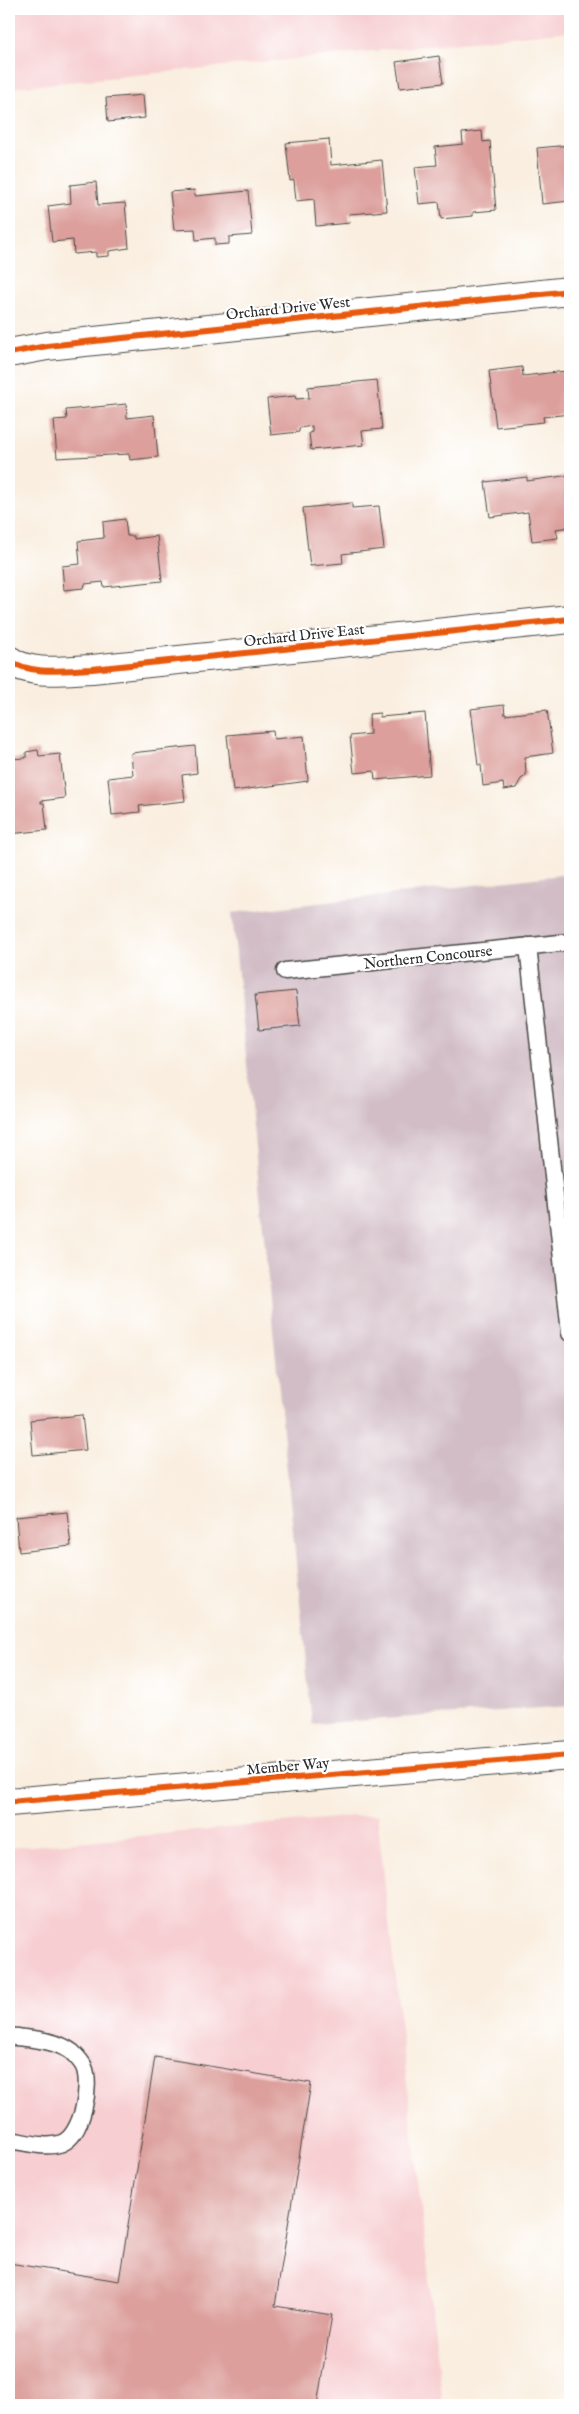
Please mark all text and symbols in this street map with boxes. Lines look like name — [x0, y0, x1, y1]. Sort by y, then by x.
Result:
street label: Orchard Drive West — [225, 293, 351, 324]
street label: Orchard Drive East — [243, 620, 365, 651]
street label: Northern Concourse — [363, 941, 494, 974]
street label: Member Way — [246, 1753, 331, 1780]

